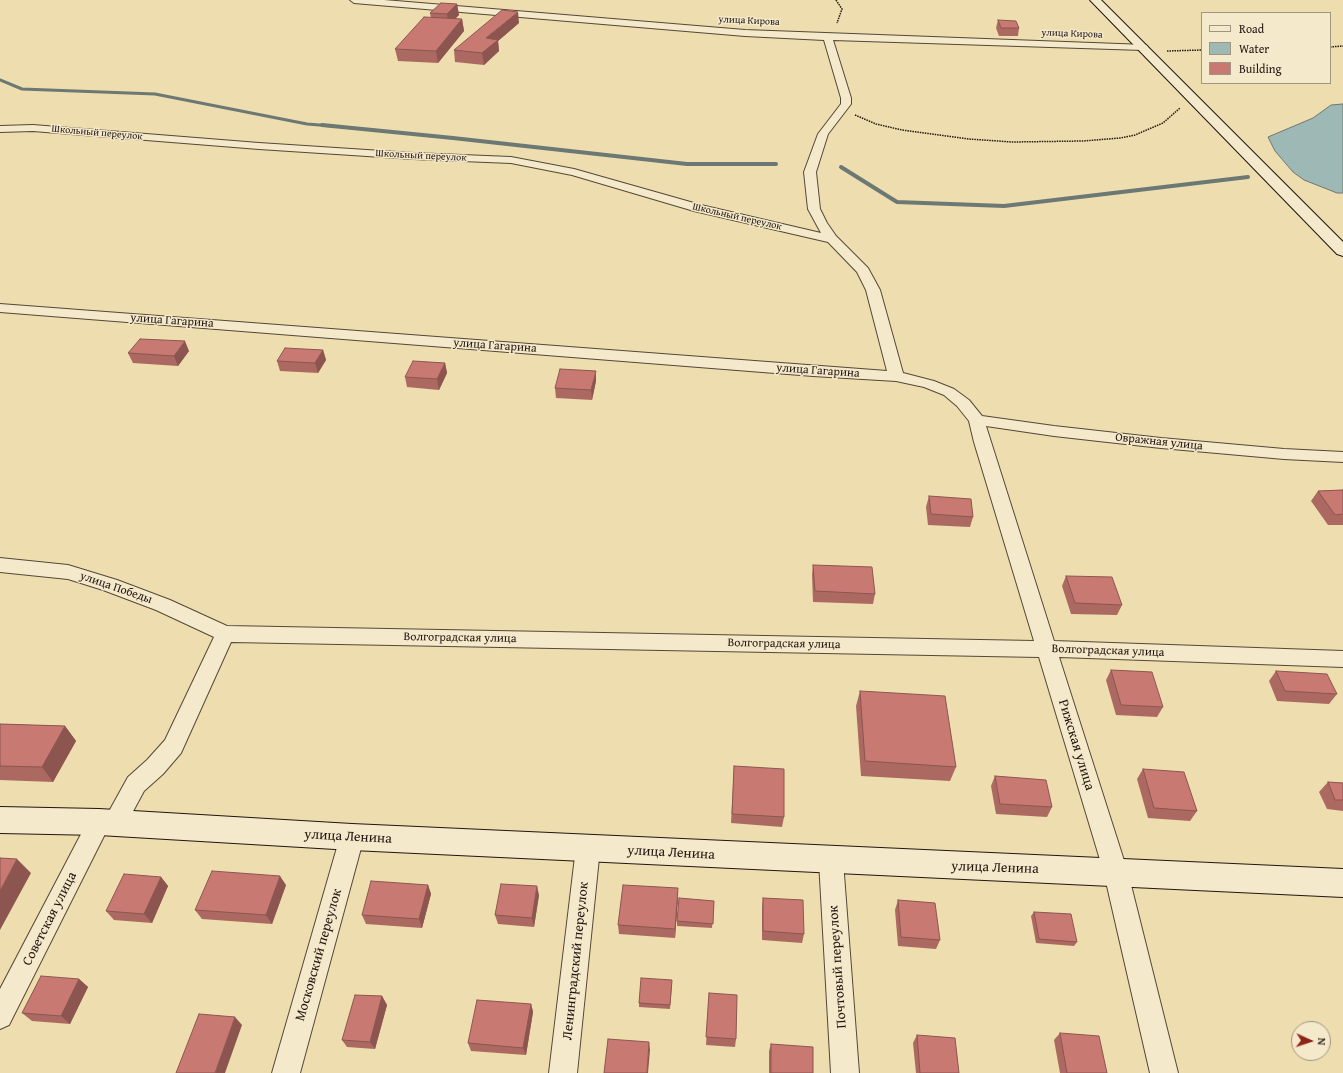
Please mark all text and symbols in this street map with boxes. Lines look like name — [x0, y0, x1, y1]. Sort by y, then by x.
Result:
legend — [1201, 12, 1331, 84]
street label: улица Кирова — [718, 13, 780, 29]
text: Road — [1239, 20, 1264, 37]
street label: улица Кирова — [1041, 27, 1103, 41]
text: Water — [1239, 40, 1269, 57]
text: Building — [1239, 60, 1282, 77]
street label: Школьный переулок — [51, 123, 143, 143]
street label: Школьный переулок — [375, 148, 467, 164]
street label: Школьный переулок — [691, 201, 783, 233]
street label: улица Гагарина — [130, 311, 214, 331]
street label: улица Гагарина — [453, 336, 537, 356]
street label: улица Гагарина — [776, 361, 860, 381]
street label: Овражная улица — [1115, 430, 1203, 454]
street label: улица Победы — [78, 569, 154, 607]
street label: Волгоградская улица — [403, 630, 517, 646]
street label: Волгоградская улица — [727, 636, 841, 652]
street label: Волгоградская улица — [1051, 642, 1165, 660]
street label: Рижская улица — [1054, 697, 1098, 793]
street label: улица Ленина — [304, 826, 392, 848]
street label: улица Ленина — [627, 842, 715, 864]
street label: улица Ленина — [951, 858, 1039, 878]
street label: Советская улица — [19, 869, 81, 969]
street label: Ленинградский переулок — [559, 881, 593, 1041]
street label: Московский переулок — [292, 887, 346, 1023]
street label: Почтовый переулок — [825, 905, 851, 1029]
north arrow — [1291, 1021, 1331, 1061]
text: N — [1314, 1037, 1330, 1046]

